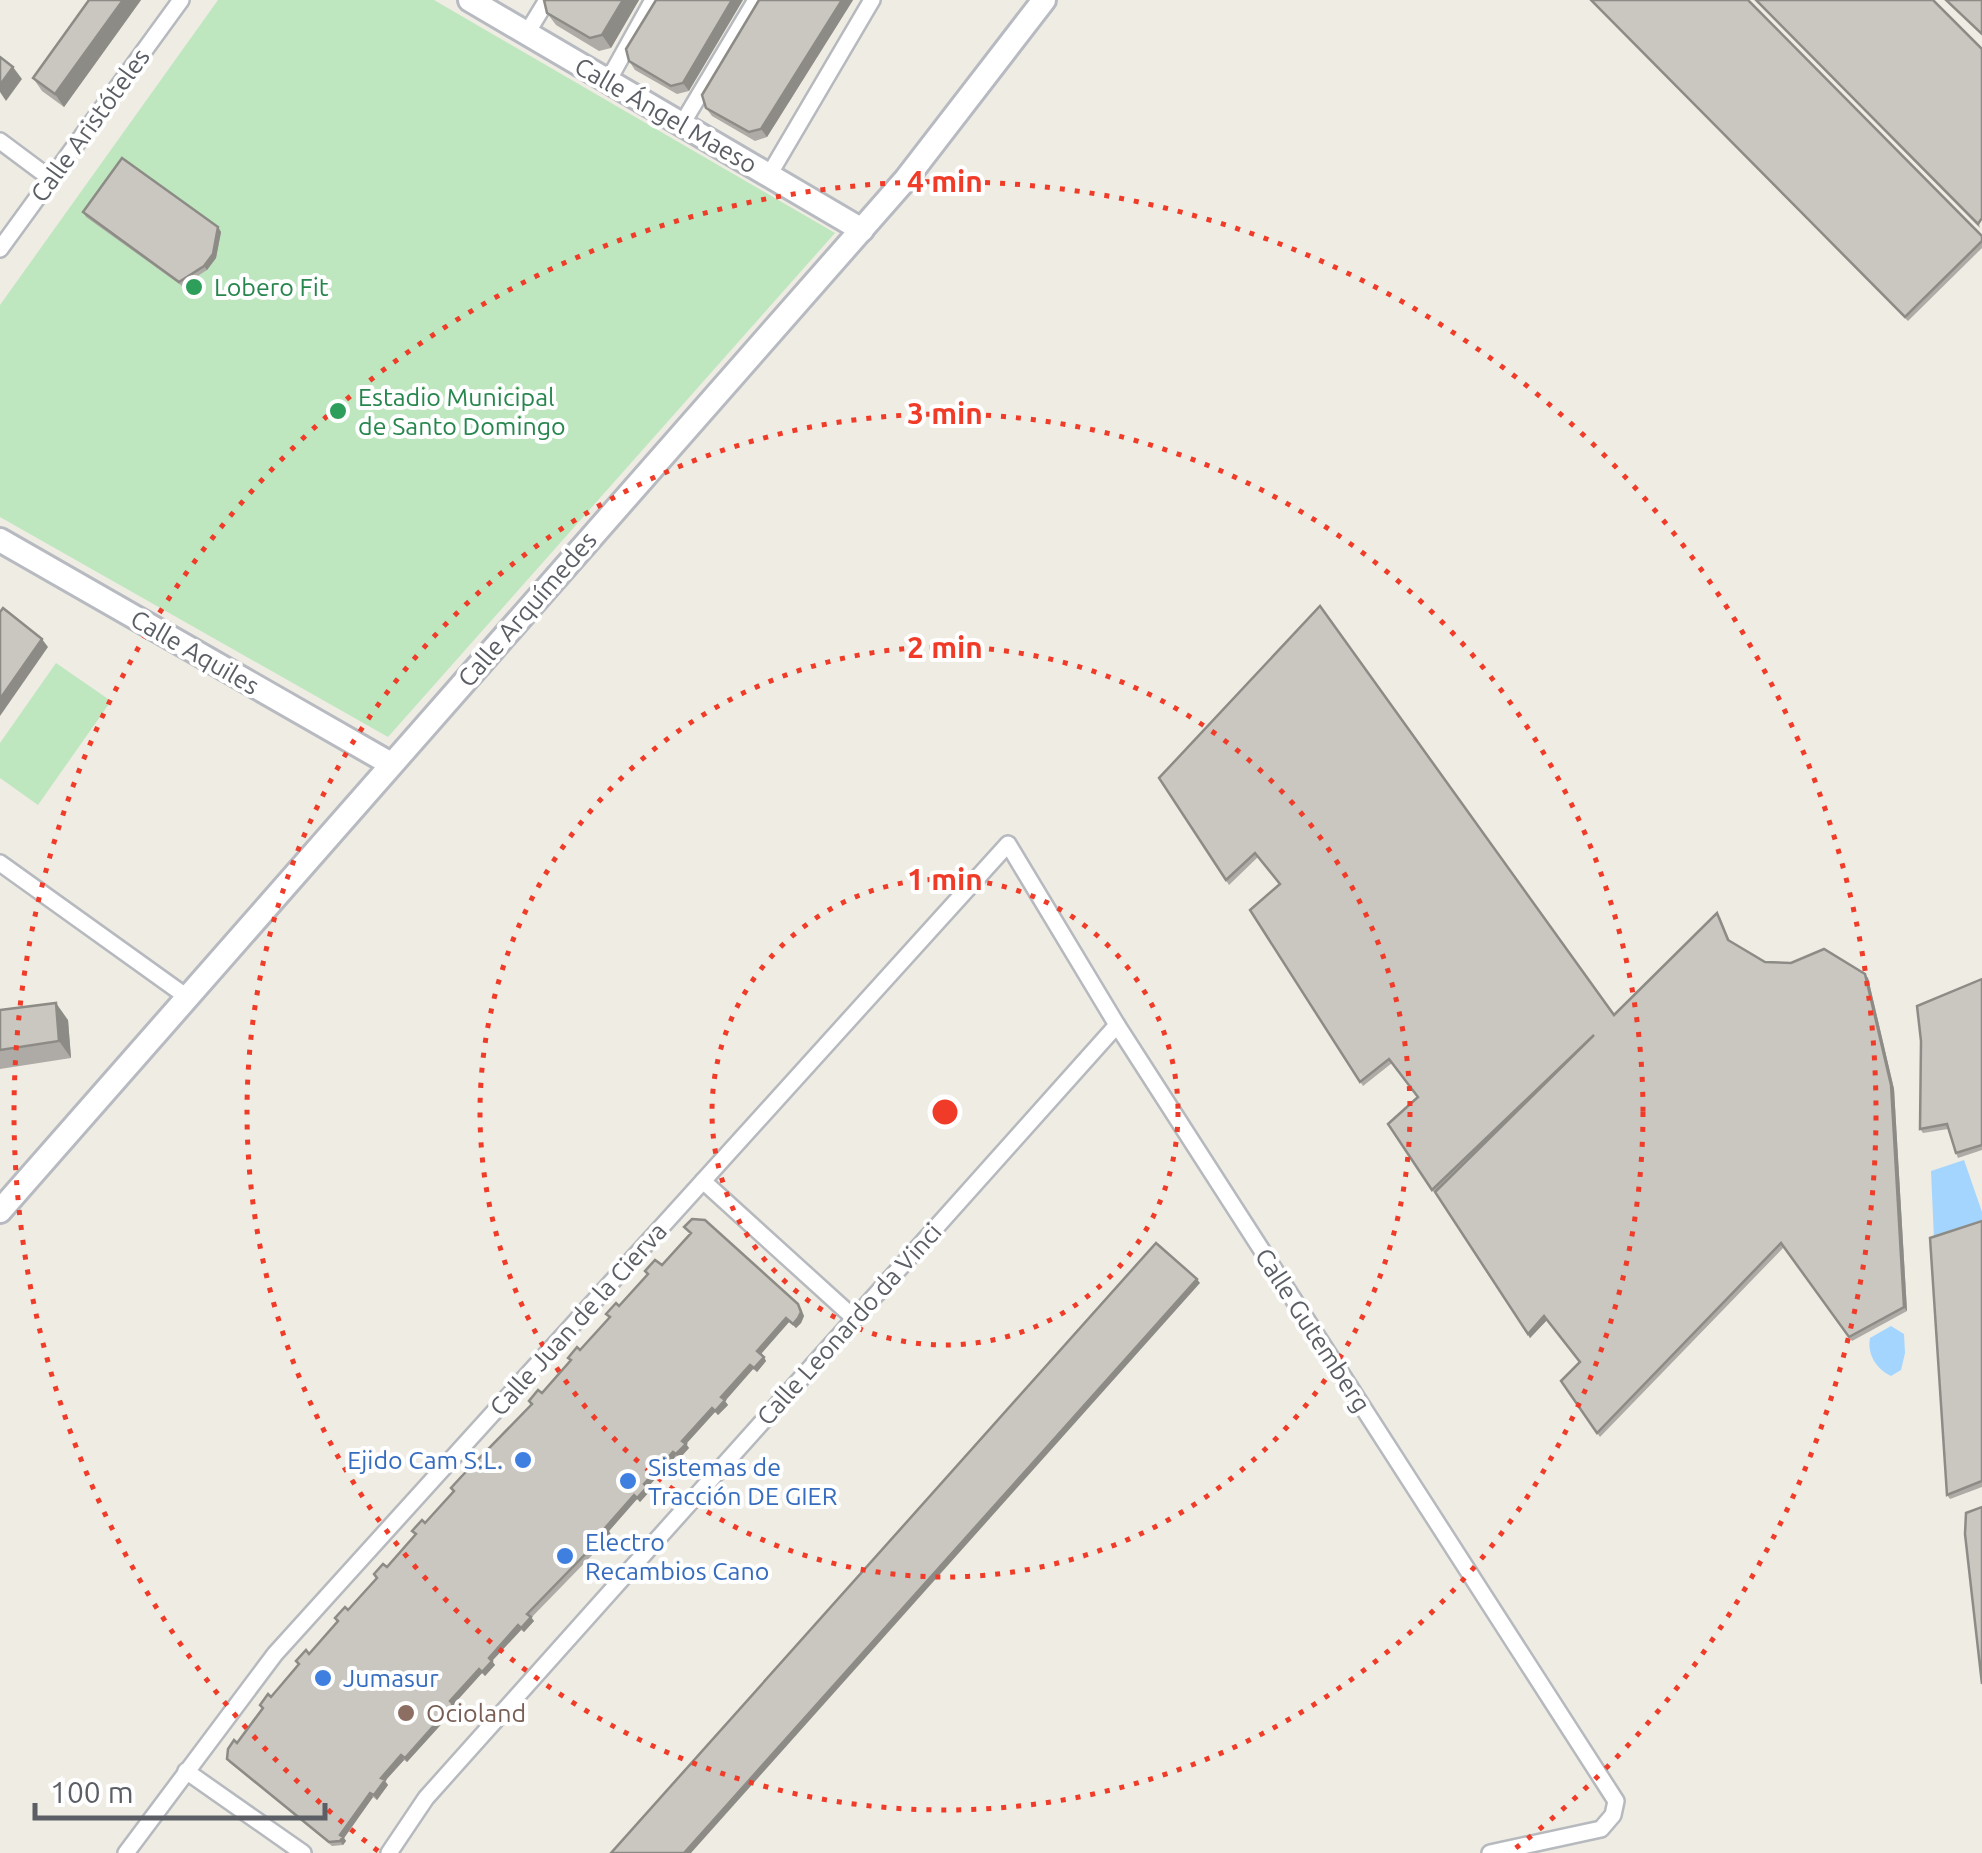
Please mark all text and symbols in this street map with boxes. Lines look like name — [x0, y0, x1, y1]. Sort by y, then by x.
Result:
street label: Calle Aristóteles — [25, 43, 155, 207]
street label: Calle Ángel Maeso — [570, 51, 762, 179]
text: 4 min — [907, 164, 983, 198]
place label: Lobero Fit — [214, 273, 329, 301]
marker: Lobero Fit — [183, 276, 205, 298]
place label: Estadio Municipal de Santo Domingo — [358, 383, 566, 440]
text: 3 min — [907, 396, 983, 430]
marker: Estadio Municipal de Santo Domingo — [327, 400, 349, 422]
street label: Calle Arquímedes — [452, 526, 602, 692]
street label: Calle Aquiles — [126, 604, 264, 700]
text: 2 min — [907, 630, 983, 664]
text: 1 min — [907, 862, 983, 896]
centre of rings — [927, 1094, 963, 1130]
street label: Calle Juan de la Cierva — [484, 1217, 672, 1421]
street label: Calle Leonardo da Vinci — [751, 1217, 947, 1431]
street label: Calle Gutemberg — [1250, 1243, 1376, 1417]
place label: Ejido Cam S.L. — [347, 1446, 503, 1474]
marker: Ejido Cam S.L. — [512, 1449, 534, 1471]
place label: Sistemas de Tracción DE GIER — [648, 1453, 837, 1510]
marker: Sistemas de Tracción DE GIER — [617, 1470, 639, 1492]
place label: Electro Recambios Cano — [585, 1528, 769, 1585]
marker: Electro Recambios Cano — [554, 1545, 576, 1567]
place label: Jumasur — [343, 1664, 439, 1692]
marker: Jumasur — [312, 1667, 334, 1689]
place label: Ocioland — [426, 1699, 526, 1727]
marker: Ocioland — [395, 1702, 417, 1724]
scale bar — [35, 1758, 325, 1820]
text: 100 m — [50, 1775, 134, 1809]

